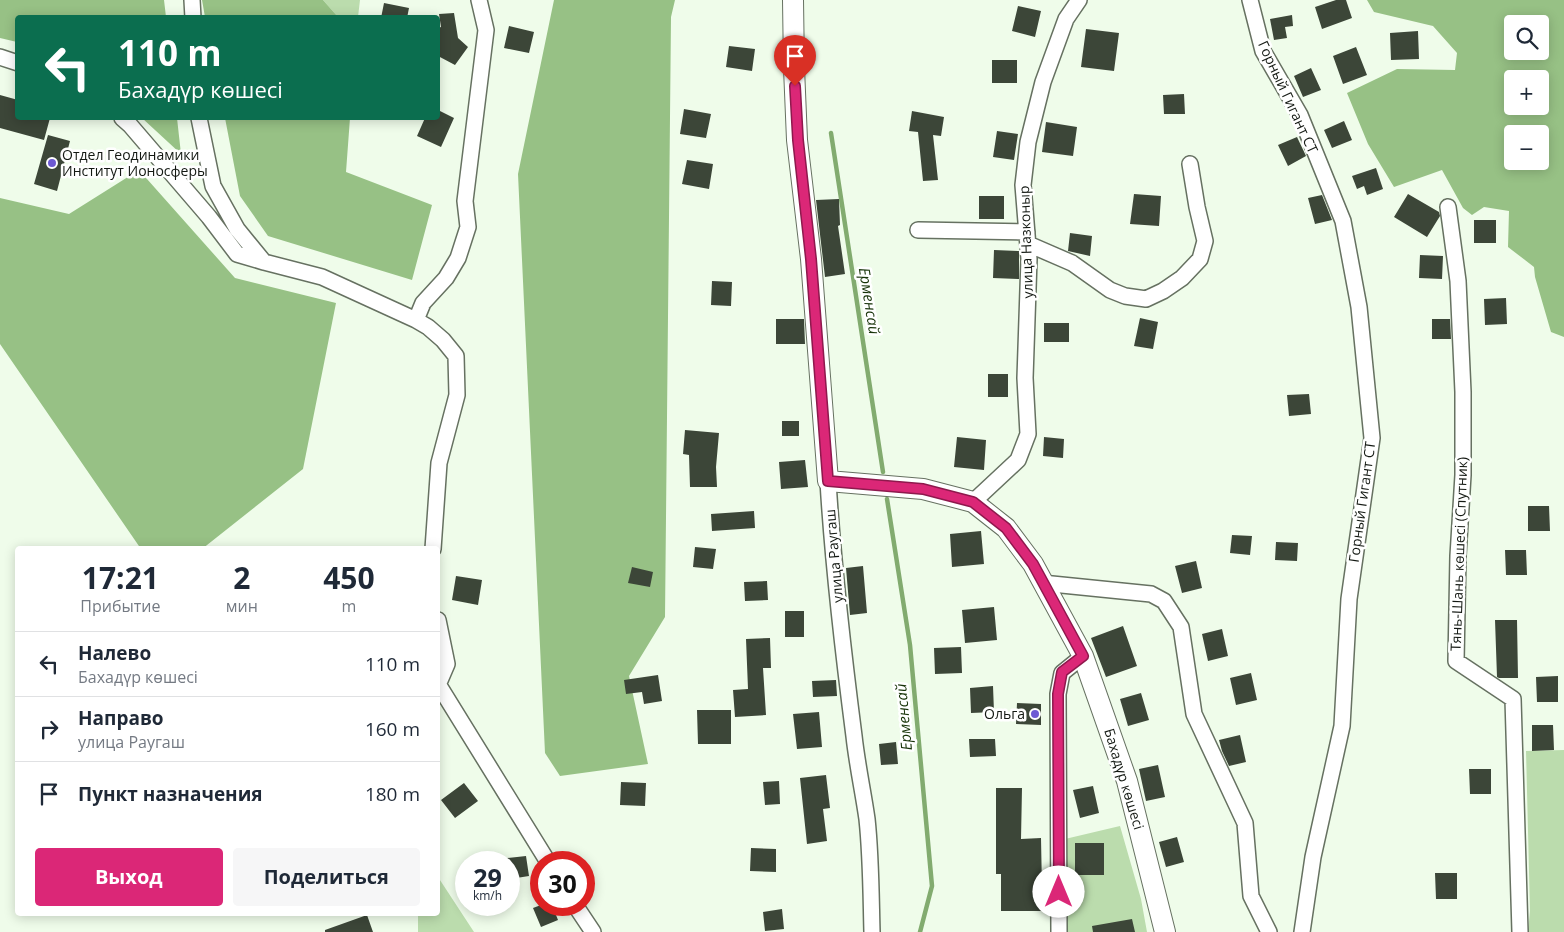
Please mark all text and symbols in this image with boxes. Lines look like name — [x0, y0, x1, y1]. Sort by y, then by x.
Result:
map controls — [1504, 15, 1549, 170]
button: search — [1504, 15, 1549, 60]
text: 110 m — [118, 29, 222, 76]
icon: left — [35, 35, 100, 100]
pin — [774, 35, 816, 86]
street label: Горный Гигант СТ — [1254, 37, 1323, 156]
icon: arrive — [781, 42, 809, 70]
button: + — [1504, 70, 1549, 115]
text: Бахадүр көшесі — [118, 74, 283, 104]
button: − — [1504, 125, 1549, 170]
place label: Отдел Геодинамики Институт Ионосферы — [62, 145, 208, 180]
marker: Отдел Геодинамики Институт Ионосферы — [46, 157, 58, 169]
street label: улица Назконыр — [1014, 185, 1037, 299]
water label: Ерменсай — [855, 266, 885, 336]
street label: Горный Гигант СТ — [1344, 440, 1379, 564]
street label: Тянь-Шань көшесі (Спутник) — [1446, 457, 1471, 651]
street label: улица Раугаш — [820, 509, 847, 603]
text: 17:21 — [82, 557, 159, 598]
text: 2 — [233, 557, 250, 598]
text: 450 — [323, 557, 375, 598]
text: Прибытие — [80, 595, 160, 617]
text: мин — [226, 595, 258, 617]
text: m — [342, 595, 356, 617]
text: Налево — [78, 640, 151, 666]
icon: left — [35, 650, 63, 678]
text: 110 m — [365, 651, 420, 677]
text: Бахадүр көшесі — [78, 666, 198, 688]
water label: Ерменсай — [890, 682, 916, 751]
place label: Ольга — [984, 704, 1025, 723]
text: Направо — [78, 705, 164, 731]
marker: Ольга — [1029, 708, 1041, 720]
icon: right — [35, 715, 63, 743]
text: 160 m — [365, 716, 420, 742]
street label: Бахадүр көшесі — [1100, 726, 1149, 832]
text: улица Раугаш — [78, 731, 185, 753]
icon: arrive — [35, 780, 63, 808]
text: Пункт назначения — [78, 781, 263, 807]
text: 180 m — [365, 781, 420, 807]
button: Выход — [35, 848, 223, 906]
button: Поделиться — [233, 848, 420, 906]
speed limit sign: 30 — [530, 851, 595, 916]
text: 29 — [473, 860, 502, 894]
position arrow — [1032, 865, 1084, 917]
text: km/h — [473, 887, 502, 904]

